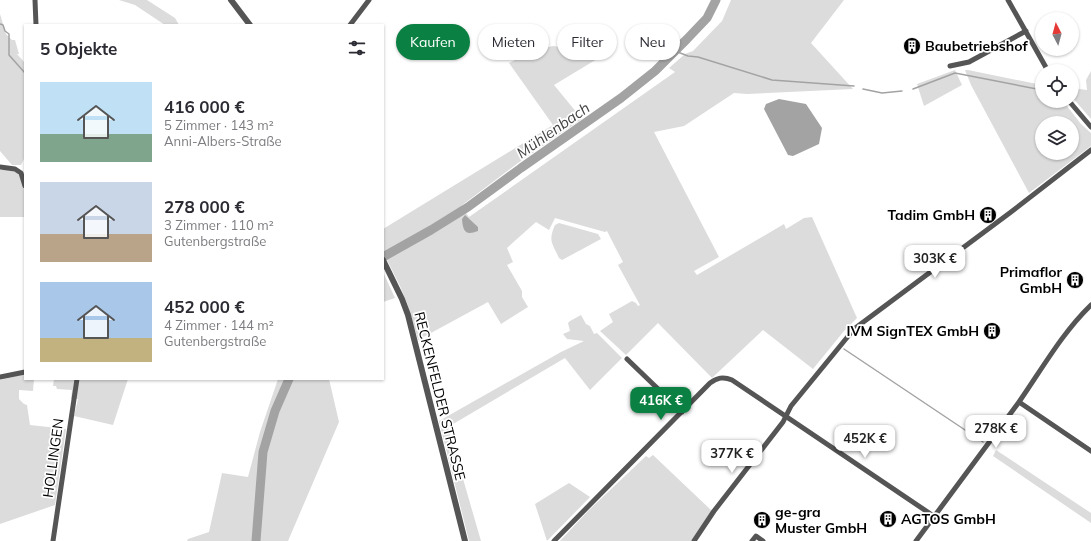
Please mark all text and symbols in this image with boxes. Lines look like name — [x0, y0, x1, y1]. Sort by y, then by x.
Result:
north arrow — [1035, 12, 1079, 56]
map controls — [1035, 12, 1079, 160]
chip: Kaufen — [396, 24, 470, 60]
chip: Mieten — [478, 24, 549, 60]
chip: Filter — [557, 24, 617, 60]
chip: Neu — [625, 24, 680, 60]
building icon: Baubetriebshof — [902, 36, 922, 56]
icon: filters — [346, 37, 368, 59]
place label: Baubetriebshof — [925, 37, 1028, 55]
text: 5 Objekte — [40, 38, 117, 59]
button: locate — [1035, 64, 1079, 108]
text: 416 000 € — [164, 96, 245, 117]
icon: home — [72, 98, 120, 146]
water label: Mühlenbach — [513, 98, 593, 162]
button: layers — [1035, 116, 1079, 160]
text: 5 Zimmer · 143 m² — [164, 117, 274, 133]
text: Anni-Albers-Straße — [164, 133, 282, 149]
text: 278 000 € — [164, 196, 245, 217]
icon: home — [72, 198, 120, 246]
building icon: Tadim GmbH — [978, 205, 998, 225]
place label: Tadim GmbH — [888, 206, 975, 224]
text: 3 Zimmer · 110 m² — [164, 217, 274, 233]
text: Gutenbergstraße — [164, 233, 266, 249]
pin: 303K € — [902, 245, 968, 279]
text: 303K € — [913, 250, 957, 266]
place label: Primaflor GmbH — [1000, 263, 1062, 297]
building icon: Primaflor GmbH — [1065, 270, 1085, 290]
text: 452 000 € — [164, 296, 245, 317]
icon: home — [72, 298, 120, 346]
street label: RECKENFELDER STRASSE — [410, 310, 470, 482]
text: 4 Zimmer · 144 m² — [164, 317, 274, 333]
building icon: IVM SignTEX GmbH — [982, 321, 1002, 341]
place label: IVM SignTEX GmbH — [846, 322, 979, 340]
text: Gutenbergstraße — [164, 333, 266, 349]
pin: 416K € — [628, 387, 694, 421]
text: 416K € — [639, 392, 683, 408]
pin: 278K € — [963, 415, 1029, 449]
street label: HOLLINGEN — [39, 417, 67, 499]
text: 278K € — [974, 420, 1018, 436]
pin: 452K € — [832, 425, 898, 459]
text: 452K € — [843, 430, 887, 446]
pin: 377K € — [699, 440, 765, 474]
text: 377K € — [710, 445, 754, 461]
place label: ge-gra Muster GmbH — [775, 503, 867, 537]
building icon: AGTOS GmbH — [878, 509, 898, 529]
building icon: ge-gra Muster GmbH — [752, 510, 772, 530]
place label: AGTOS GmbH — [901, 510, 996, 528]

